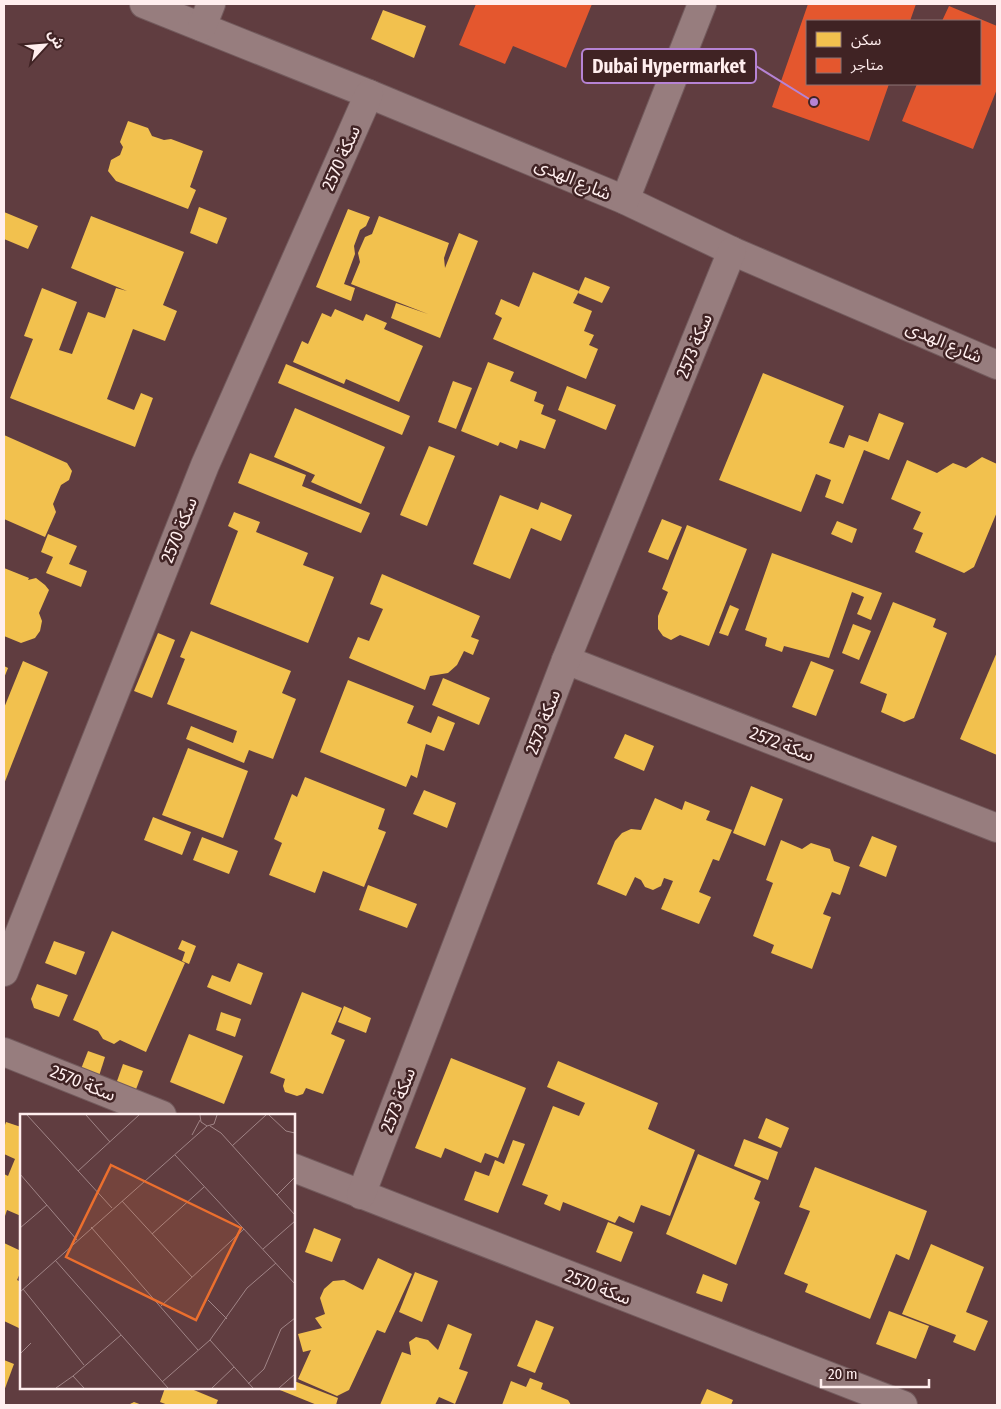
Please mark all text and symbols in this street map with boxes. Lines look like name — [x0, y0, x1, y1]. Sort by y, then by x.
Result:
north arrow — [20, 20, 70, 70]
legend — [806, 20, 981, 85]
text: ش — [44, 27, 68, 52]
text: سكن — [851, 31, 882, 49]
callout: Dubai Hypermarket — [582, 49, 756, 83]
text: Dubai Hypermarket — [592, 55, 746, 78]
text: متاجر — [850, 56, 884, 74]
street label: سكة 2570 — [317, 122, 365, 194]
street label: شارع الهدى — [530, 153, 614, 208]
street label: سكة 2573 — [671, 311, 717, 381]
street label: شارع الهدى — [901, 316, 985, 371]
street label: سكة 2570 — [156, 494, 202, 566]
street label: سكة 2573 — [521, 687, 565, 757]
street label: سكة 2572 — [747, 722, 817, 766]
street label: سكة 2570 — [47, 1060, 119, 1106]
street label: سكة 2573 — [376, 1065, 420, 1135]
inset map — [20, 1114, 295, 1389]
street label: سكة 2570 — [562, 1264, 634, 1310]
scale bar — [821, 1356, 928, 1388]
text: 20 m — [828, 1365, 858, 1383]

